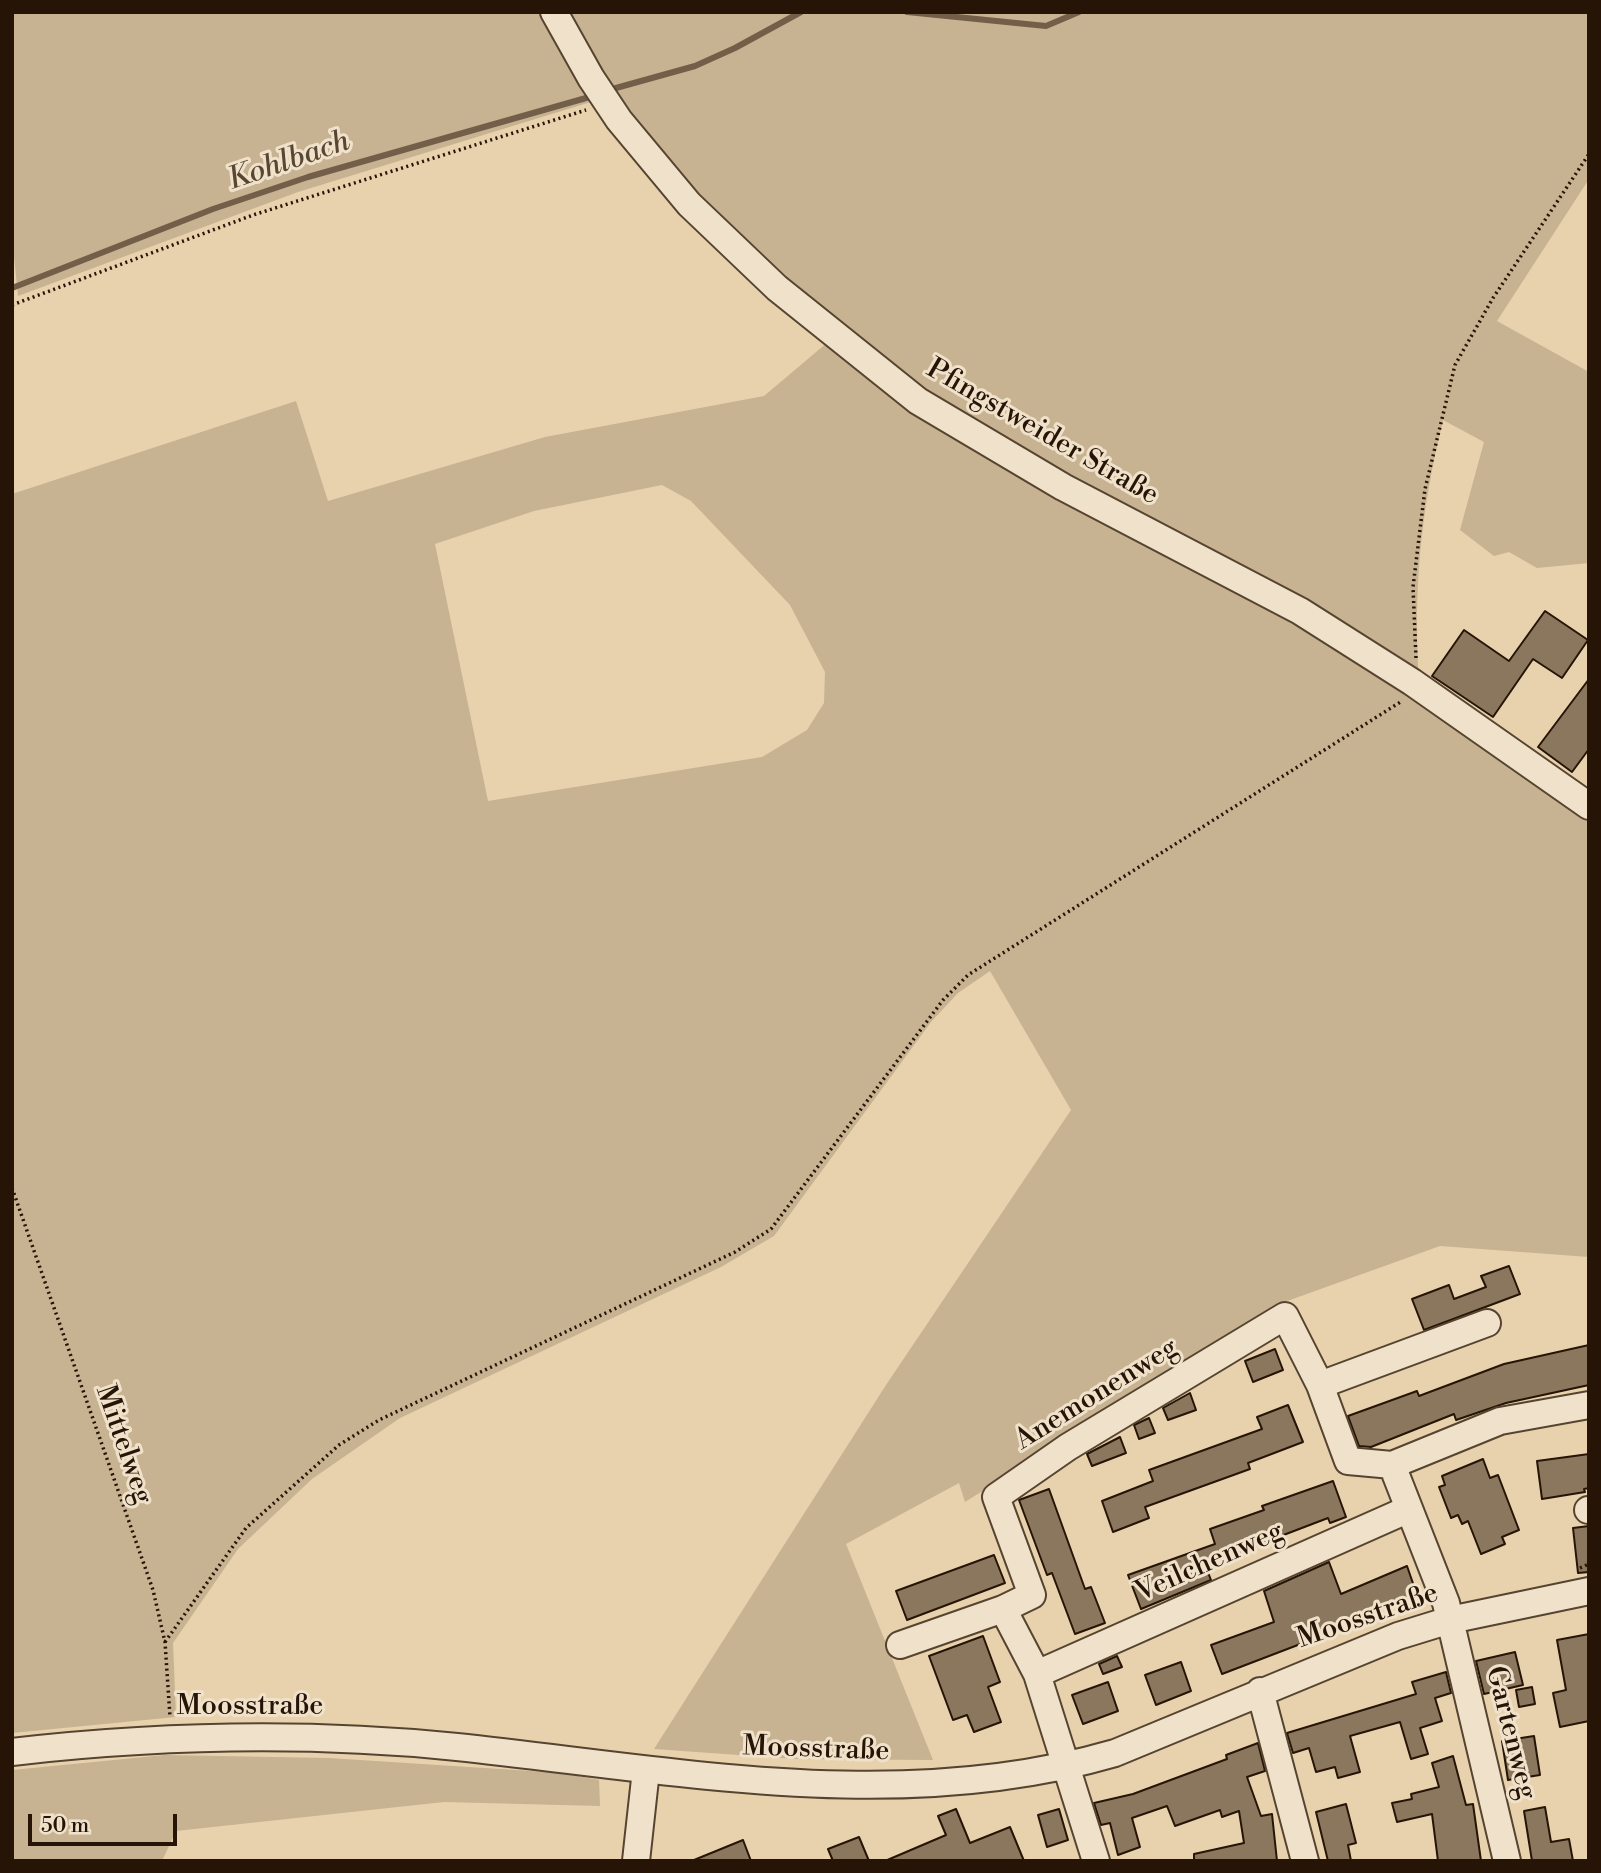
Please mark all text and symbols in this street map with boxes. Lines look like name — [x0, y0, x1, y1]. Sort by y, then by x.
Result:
water label: Kohlbach — [223, 124, 355, 200]
street label: Pfingstweider Straße — [920, 353, 1164, 513]
street label: Anemonenweg — [1009, 1332, 1185, 1458]
street label: Mittelweg — [87, 1381, 159, 1509]
street label: Veilchenweg — [1131, 1515, 1289, 1611]
street label: Moosstraße — [1293, 1577, 1443, 1657]
street label: Gartenweg — [1477, 1663, 1543, 1803]
street label: Moosstraße — [177, 1690, 323, 1724]
street label: Moosstraße — [742, 1731, 890, 1769]
scale bar — [32, 1800, 180, 1844]
text: 50 m — [41, 1813, 89, 1839]

